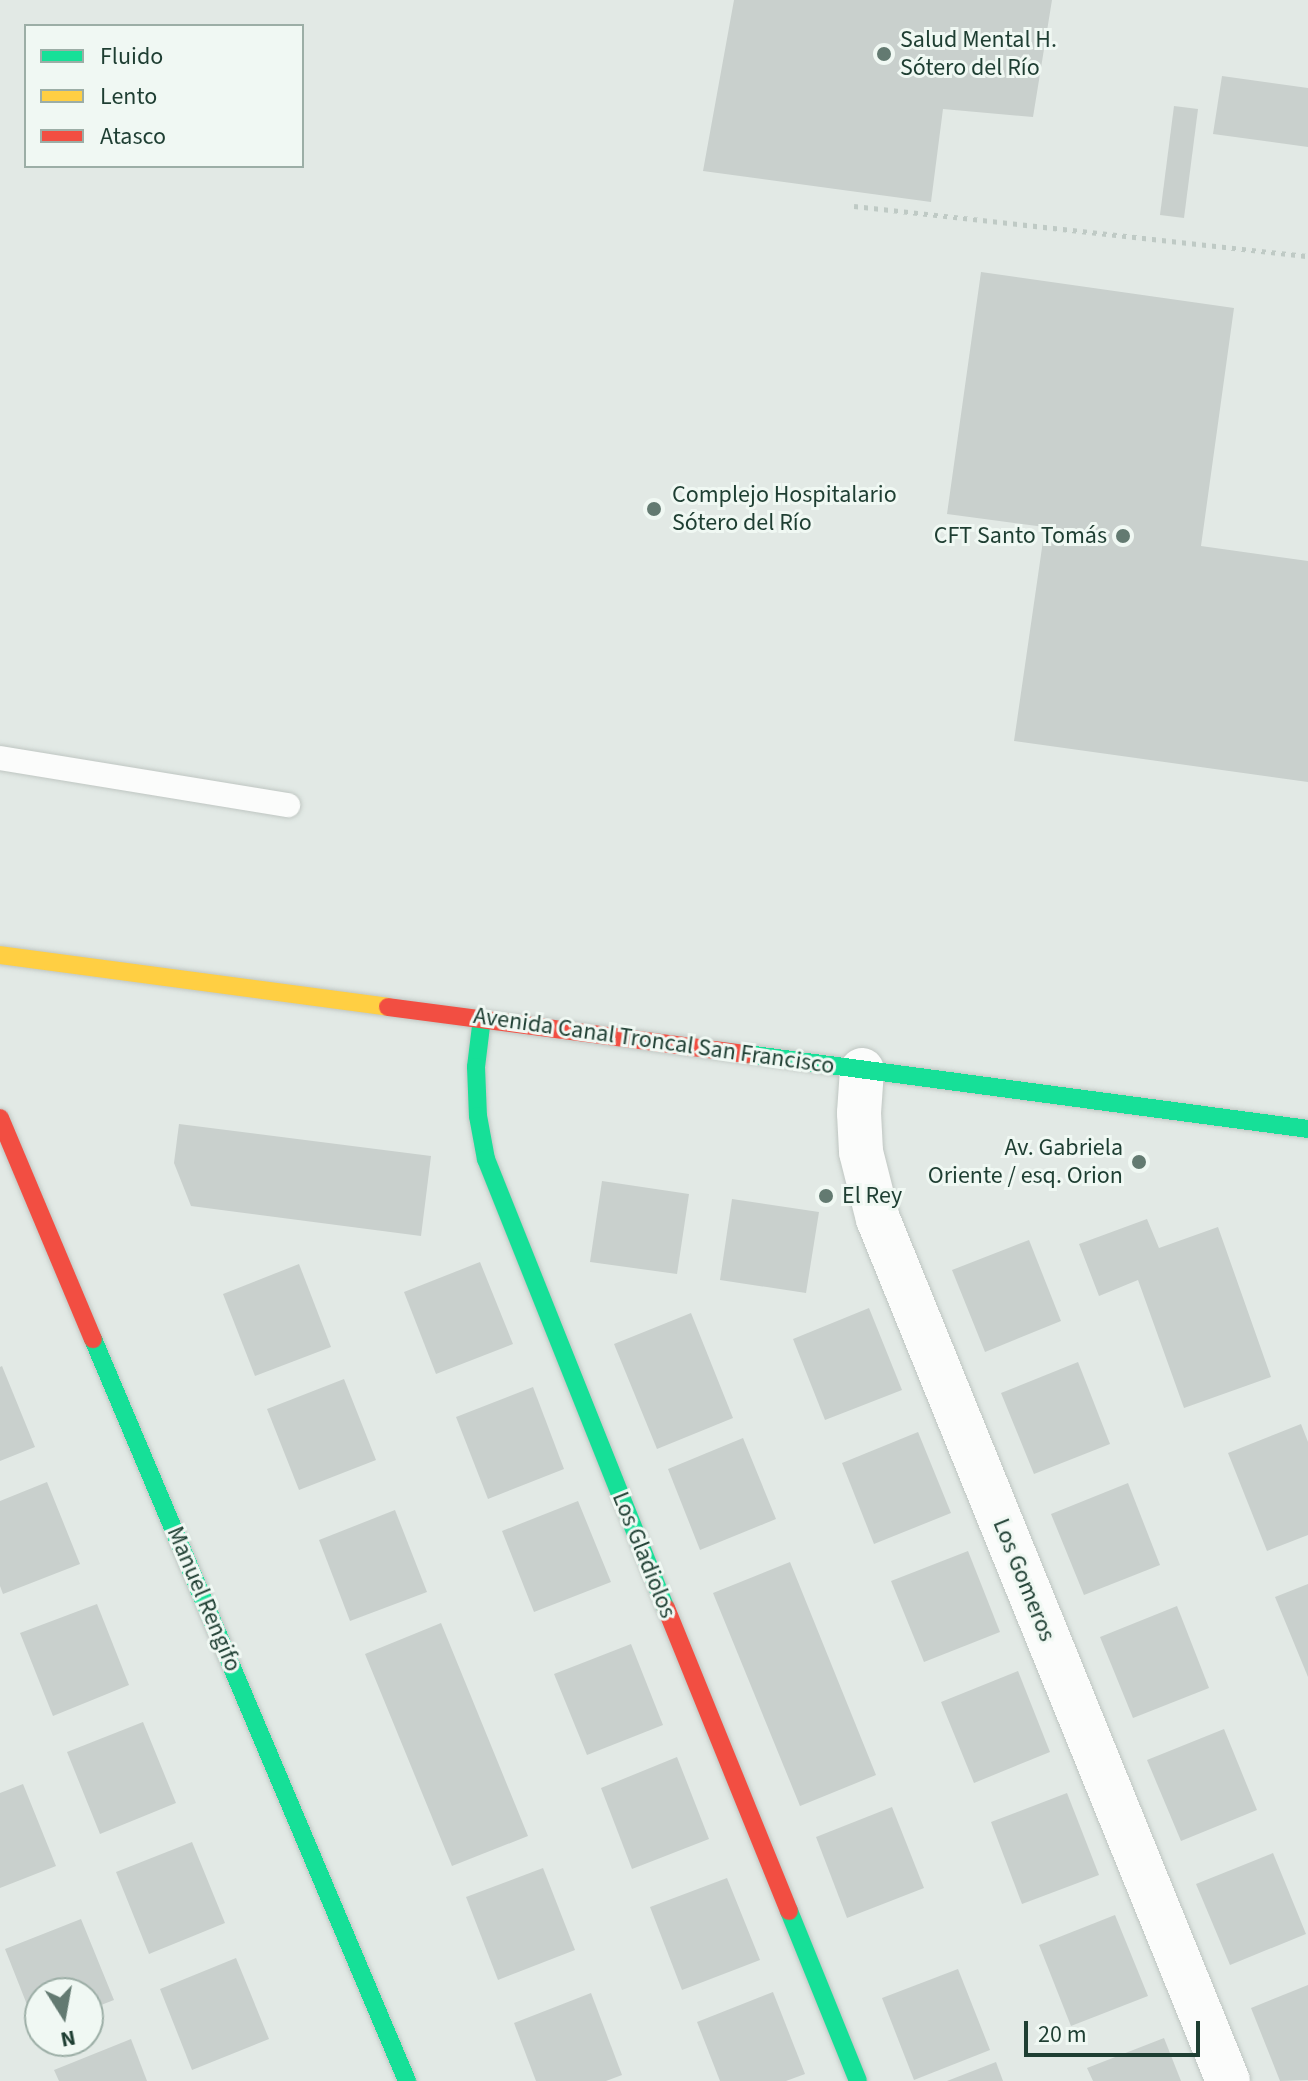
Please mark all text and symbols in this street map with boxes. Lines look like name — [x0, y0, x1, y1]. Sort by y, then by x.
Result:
legend — [24, 24, 304, 168]
place label: Salud Mental H. Sótero del Río — [900, 26, 1057, 82]
text: Fluido — [100, 39, 163, 74]
marker: Salud Mental H. Sótero del Río — [875, 45, 893, 63]
text: Lento — [100, 79, 157, 114]
text: Atasco — [100, 119, 166, 154]
place label: Complejo Hospitalario Sótero del Río — [672, 481, 897, 537]
marker: Complejo Hospitalario Sótero del Río — [643, 498, 665, 520]
place label: CFT Santo Tomás — [934, 522, 1107, 550]
marker: CFT Santo Tomás — [1114, 527, 1132, 545]
street label: Avenida Canal Troncal San Francisco — [472, 1001, 836, 1081]
place label: Av. Gabriela Oriente / esq. Orion — [928, 1134, 1123, 1190]
marker: Av. Gabriela Oriente / esq. Orion — [1130, 1153, 1148, 1171]
place label: El Rey — [842, 1182, 902, 1210]
marker: El Rey — [817, 1187, 835, 1205]
street label: Los Gladiolos — [606, 1488, 682, 1622]
street label: Los Gomeros — [986, 1514, 1062, 1646]
street label: Manuel Rengifo — [161, 1522, 247, 1676]
north arrow — [24, 1977, 104, 2057]
scale bar — [1028, 2005, 1204, 2055]
text: 20 m — [1038, 2017, 1087, 2052]
text: N — [58, 2021, 78, 2056]

